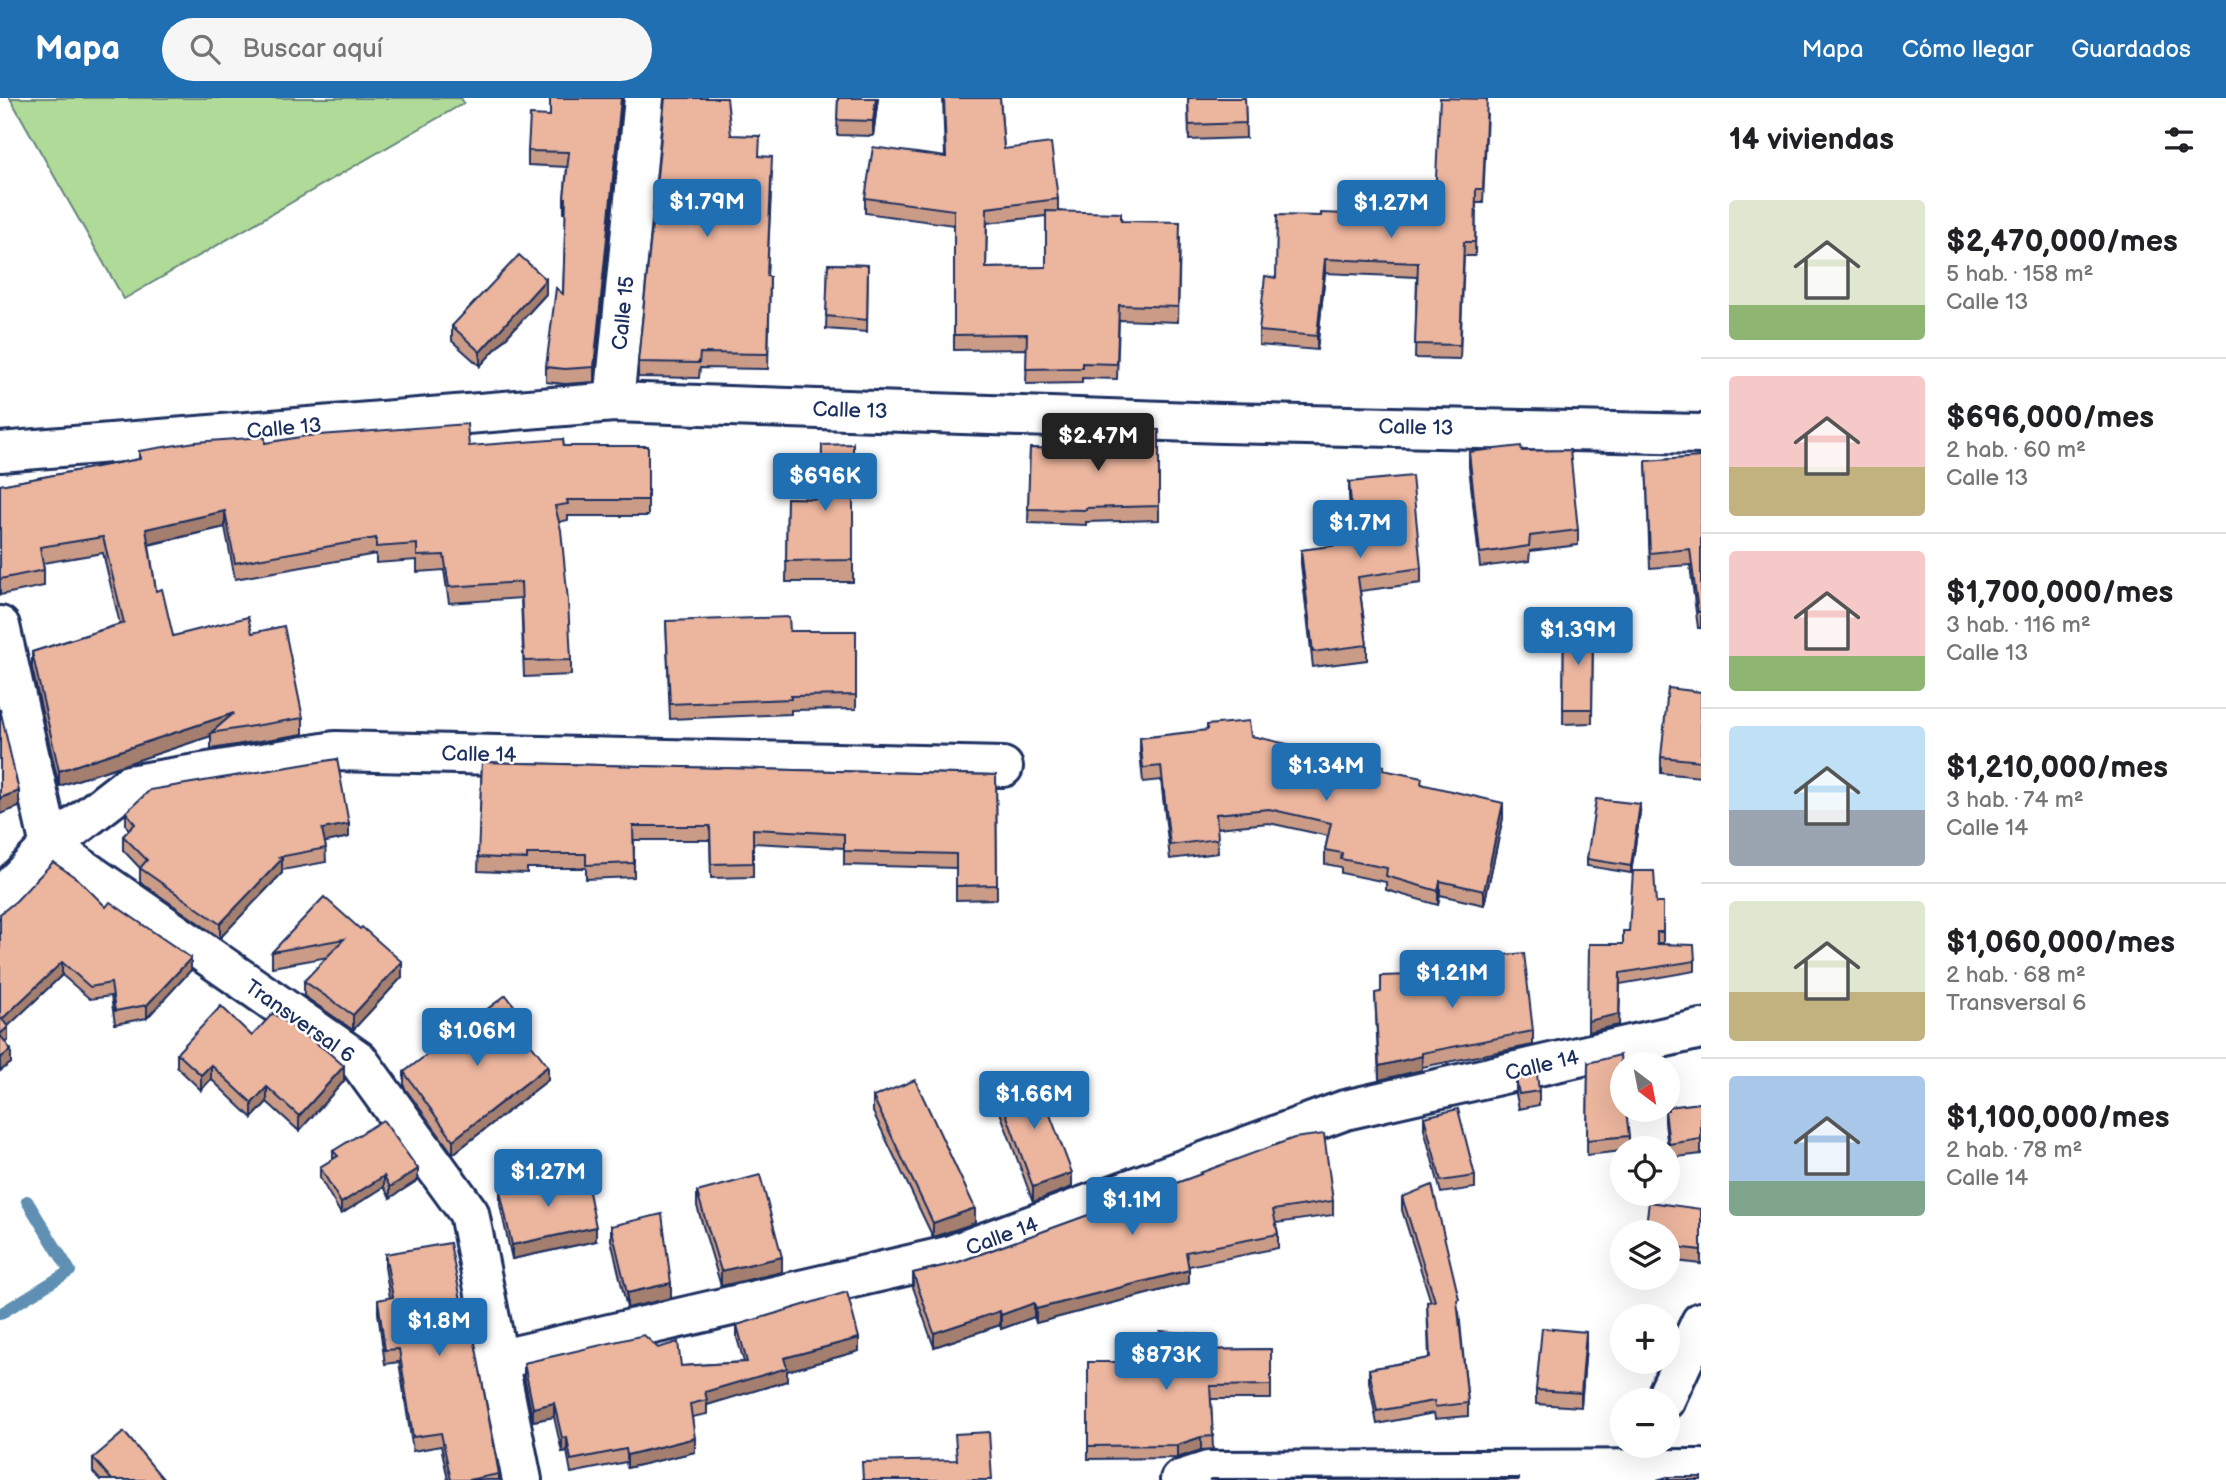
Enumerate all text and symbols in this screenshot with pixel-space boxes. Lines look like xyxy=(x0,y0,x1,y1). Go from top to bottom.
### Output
search box xyxy=(162,18,652,81)
text: Mapa xyxy=(35,29,120,69)
icon: search xyxy=(186,30,224,68)
text: Buscar aquí xyxy=(242,34,383,65)
text: Mapa xyxy=(1802,35,1864,64)
text: Cómo llegar xyxy=(1902,35,2033,64)
text: Guardados xyxy=(2071,35,2191,64)
icon: filters xyxy=(2160,121,2198,159)
text: 14 viviendas xyxy=(1729,122,1894,158)
pin: $1.79M xyxy=(650,180,764,239)
pin: $1.27M xyxy=(1334,180,1448,240)
text: $1.79M xyxy=(669,188,745,216)
text: $1.27M xyxy=(1353,189,1429,217)
text: $2,470,000/mes xyxy=(1946,224,2178,260)
icon: home xyxy=(1785,228,1869,312)
text: 5 hab. · 158 m² xyxy=(1946,260,2093,288)
street label: Calle 15 xyxy=(607,275,640,351)
text: Calle 13 xyxy=(1946,288,2028,316)
street label: Calle 13 xyxy=(812,397,888,424)
text: $696,000/mes xyxy=(1946,400,2154,436)
icon: home xyxy=(1785,404,1869,488)
street label: Calle 13 xyxy=(245,413,323,444)
pin: $2.47M xyxy=(1041,414,1155,473)
street label: Calle 13 xyxy=(1378,414,1454,441)
text: $2.47M xyxy=(1058,422,1138,450)
text: 2 hab. · 60 m² xyxy=(1946,436,2086,464)
pin: $696K xyxy=(776,454,874,513)
text: $696K xyxy=(789,462,861,490)
text: Calle 13 xyxy=(1946,464,2028,492)
pin: $1.7M xyxy=(1311,500,1409,560)
text: $1.7M xyxy=(1329,509,1391,537)
text: $1,700,000/mes xyxy=(1946,575,2173,611)
icon: home xyxy=(1785,579,1869,663)
pin: $1.39M xyxy=(1521,608,1635,667)
text: 3 hab. · 116 m² xyxy=(1946,611,2091,639)
text: $1.39M xyxy=(1540,616,1616,644)
text: Calle 13 xyxy=(1946,639,2028,667)
street label: Calle 14 xyxy=(441,741,517,768)
pin: $1.34M xyxy=(1269,744,1383,803)
text: $1,210,000/mes xyxy=(1946,750,2168,786)
text: $1.34M xyxy=(1288,752,1364,780)
icon: home xyxy=(1785,754,1869,838)
text: 3 hab. · 74 m² xyxy=(1946,786,2084,814)
text: Calle 14 xyxy=(1946,814,2028,842)
text: $1,060,000/mes xyxy=(1946,925,2175,961)
icon: home xyxy=(1785,929,1869,1013)
pin: $1.21M xyxy=(1395,950,1509,1010)
text: $1.21M xyxy=(1416,959,1488,987)
text: 2 hab. · 68 m² xyxy=(1946,961,2086,989)
street label: Transversal 6 xyxy=(240,974,360,1069)
text: Transversal 6 xyxy=(1946,989,2086,1017)
pin: $1.06M xyxy=(420,1009,534,1068)
text: $1.06M xyxy=(438,1017,516,1045)
street label: Calle 14 xyxy=(1503,1045,1582,1086)
north arrow xyxy=(1610,1052,1680,1122)
map controls xyxy=(1610,1052,1680,1458)
pin: $1.66M xyxy=(977,1072,1091,1131)
text: $1.66M xyxy=(995,1080,1073,1108)
text: $1,100,000/mes xyxy=(1946,1100,2169,1136)
icon: home xyxy=(1785,1104,1869,1188)
button: locate xyxy=(1610,1136,1680,1206)
text: 2 hab. · 78 m² xyxy=(1946,1136,2082,1164)
pin: $1.27M xyxy=(491,1150,605,1209)
text: $1.27M xyxy=(510,1158,586,1186)
text: Calle 14 xyxy=(1946,1164,2028,1192)
pin: $1.1M xyxy=(1083,1178,1181,1237)
text: $1.1M xyxy=(1102,1186,1162,1214)
street label: Calle 14 xyxy=(963,1212,1042,1261)
button: layers xyxy=(1610,1220,1680,1290)
pin: $1.8M xyxy=(390,1298,488,1358)
button: + xyxy=(1610,1304,1680,1374)
text: $1.8M xyxy=(407,1307,471,1335)
pin: $873K xyxy=(1117,1332,1215,1392)
text: $873K xyxy=(1131,1341,1201,1369)
button: − xyxy=(1610,1388,1680,1458)

